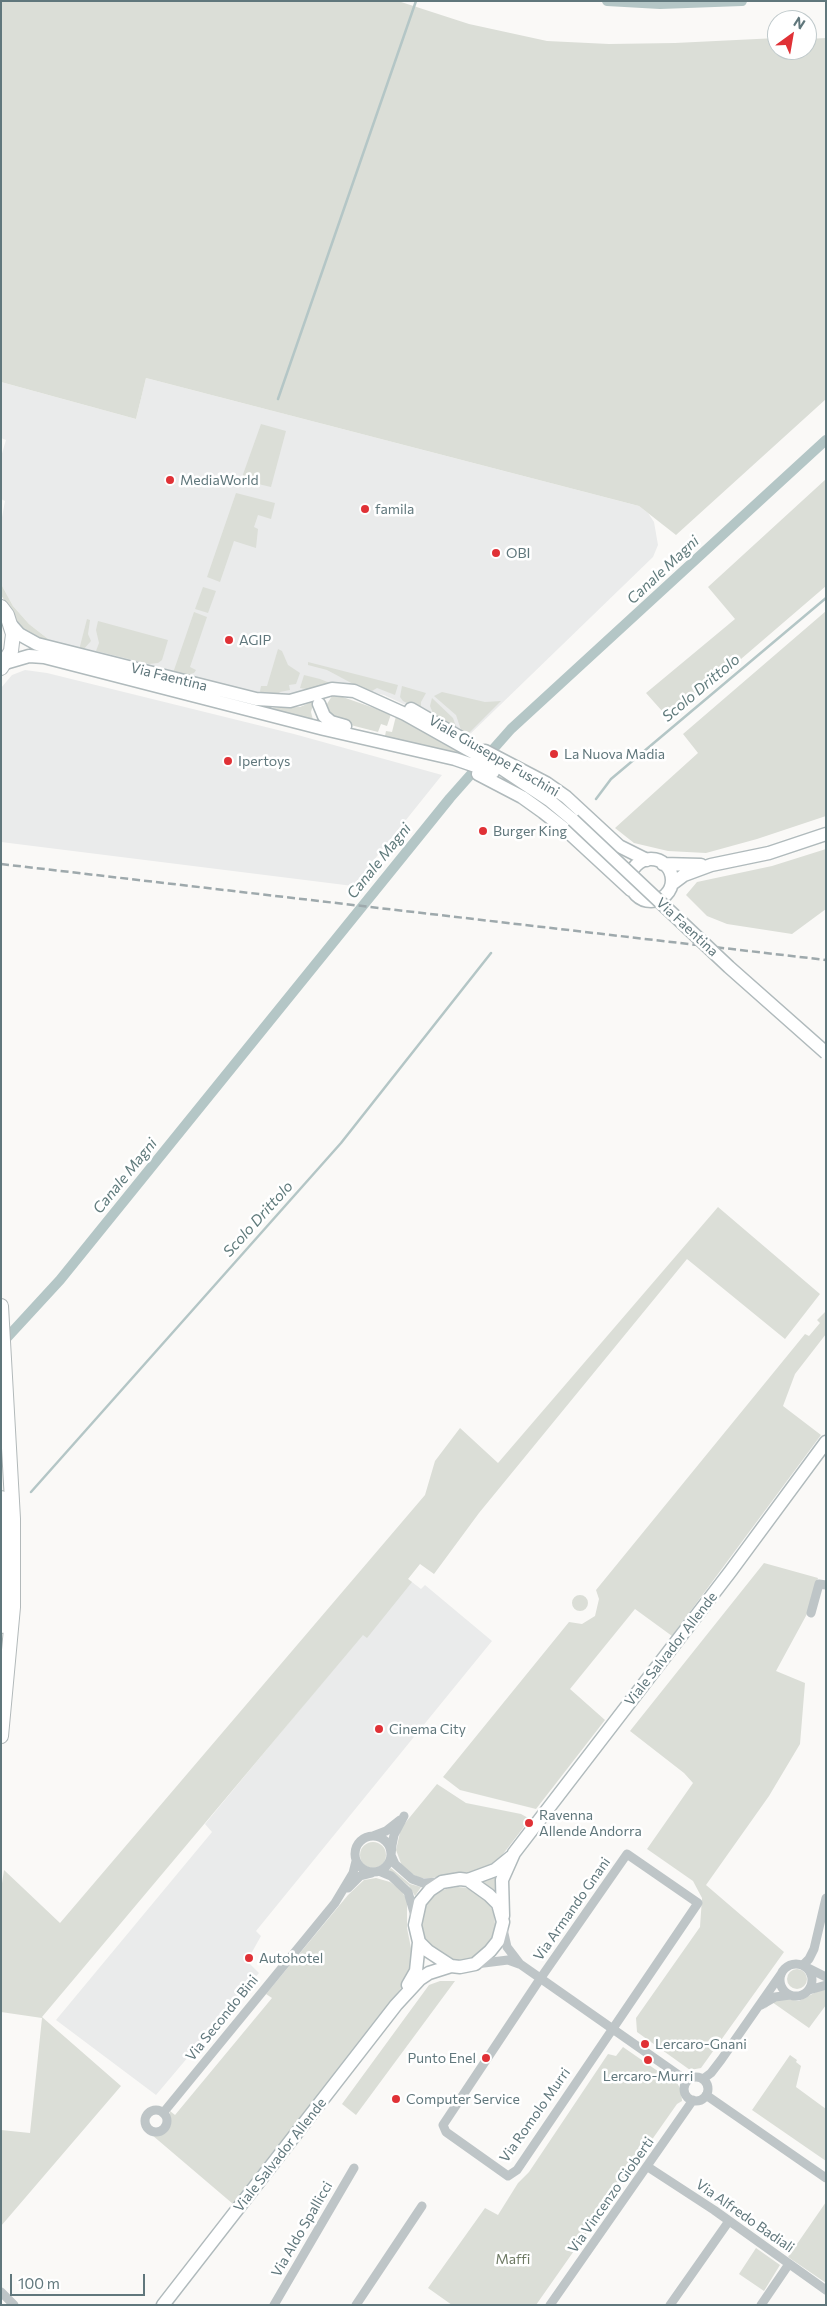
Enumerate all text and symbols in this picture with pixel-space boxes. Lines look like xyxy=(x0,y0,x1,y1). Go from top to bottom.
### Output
north arrow xyxy=(767,10,817,60)
text: N xyxy=(791,13,809,33)
place label: MediaWorld xyxy=(180,472,259,488)
marker: MediaWorld xyxy=(164,474,176,486)
place label: famila xyxy=(375,501,414,517)
marker: famila xyxy=(359,503,371,515)
water label: Canale Magni xyxy=(623,532,703,608)
place label: OBI xyxy=(506,545,530,561)
marker: OBI xyxy=(490,547,502,559)
place label: AGIP xyxy=(239,632,271,648)
marker: AGIP xyxy=(223,634,235,646)
water label: Scolo Drittolo xyxy=(659,650,743,726)
street label: Via Faentina xyxy=(129,659,209,695)
street label: Viale Giuseppe Fuschini xyxy=(426,712,562,800)
place label: La Nuova Madia xyxy=(564,746,665,762)
marker: La Nuova Madia xyxy=(548,748,560,760)
place label: Ipertoys xyxy=(238,753,290,769)
marker: Ipertoys xyxy=(222,755,234,767)
water label: Canale Magni xyxy=(343,820,415,902)
place label: Burger King xyxy=(493,823,567,839)
marker: Burger King xyxy=(477,825,489,837)
street label: Via Faentina xyxy=(653,894,721,960)
water label: Canale Magni xyxy=(89,1135,161,1217)
water label: Scolo Drittolo xyxy=(219,1177,297,1261)
street label: Viale Salvador Allende xyxy=(621,1589,721,1709)
place label: Cinema City xyxy=(389,1721,466,1737)
marker: Cinema City xyxy=(373,1723,385,1735)
place label: Ravenna Allende Andorra xyxy=(539,1807,642,1840)
marker: Ravenna Allende Andorra xyxy=(523,1817,535,1829)
street label: Via Armando Gnani xyxy=(530,1854,614,1964)
place label: Autohotel xyxy=(259,1950,323,1966)
marker: Autohotel xyxy=(243,1952,255,1964)
street label: Via Secondo Bini xyxy=(182,1972,262,2064)
place label: Lercaro-Gnani xyxy=(655,2036,747,2052)
marker: Lercaro-Gnani xyxy=(639,2038,651,2050)
place label: Punto Enel xyxy=(407,2050,476,2066)
marker: Punto Enel xyxy=(480,2052,492,2064)
marker: Lercaro-Murri xyxy=(642,2054,654,2066)
street label: Via Romolo Murri xyxy=(496,2064,574,2166)
place label: Lercaro-Murri xyxy=(603,2068,693,2084)
place label: Computer Service xyxy=(406,2091,520,2107)
marker: Computer Service xyxy=(390,2093,402,2105)
street label: Viale Salvador Allende xyxy=(230,2095,330,2215)
street label: Via Vincenzo Gioberti xyxy=(565,2134,657,2256)
street label: Via Alfredo Badiali xyxy=(693,2176,797,2256)
street label: Via Aldo Spallicci xyxy=(268,2178,336,2280)
park label: Maffi xyxy=(496,2251,530,2267)
scale bar xyxy=(12,2264,148,2296)
text: 100 m xyxy=(18,2274,60,2292)

